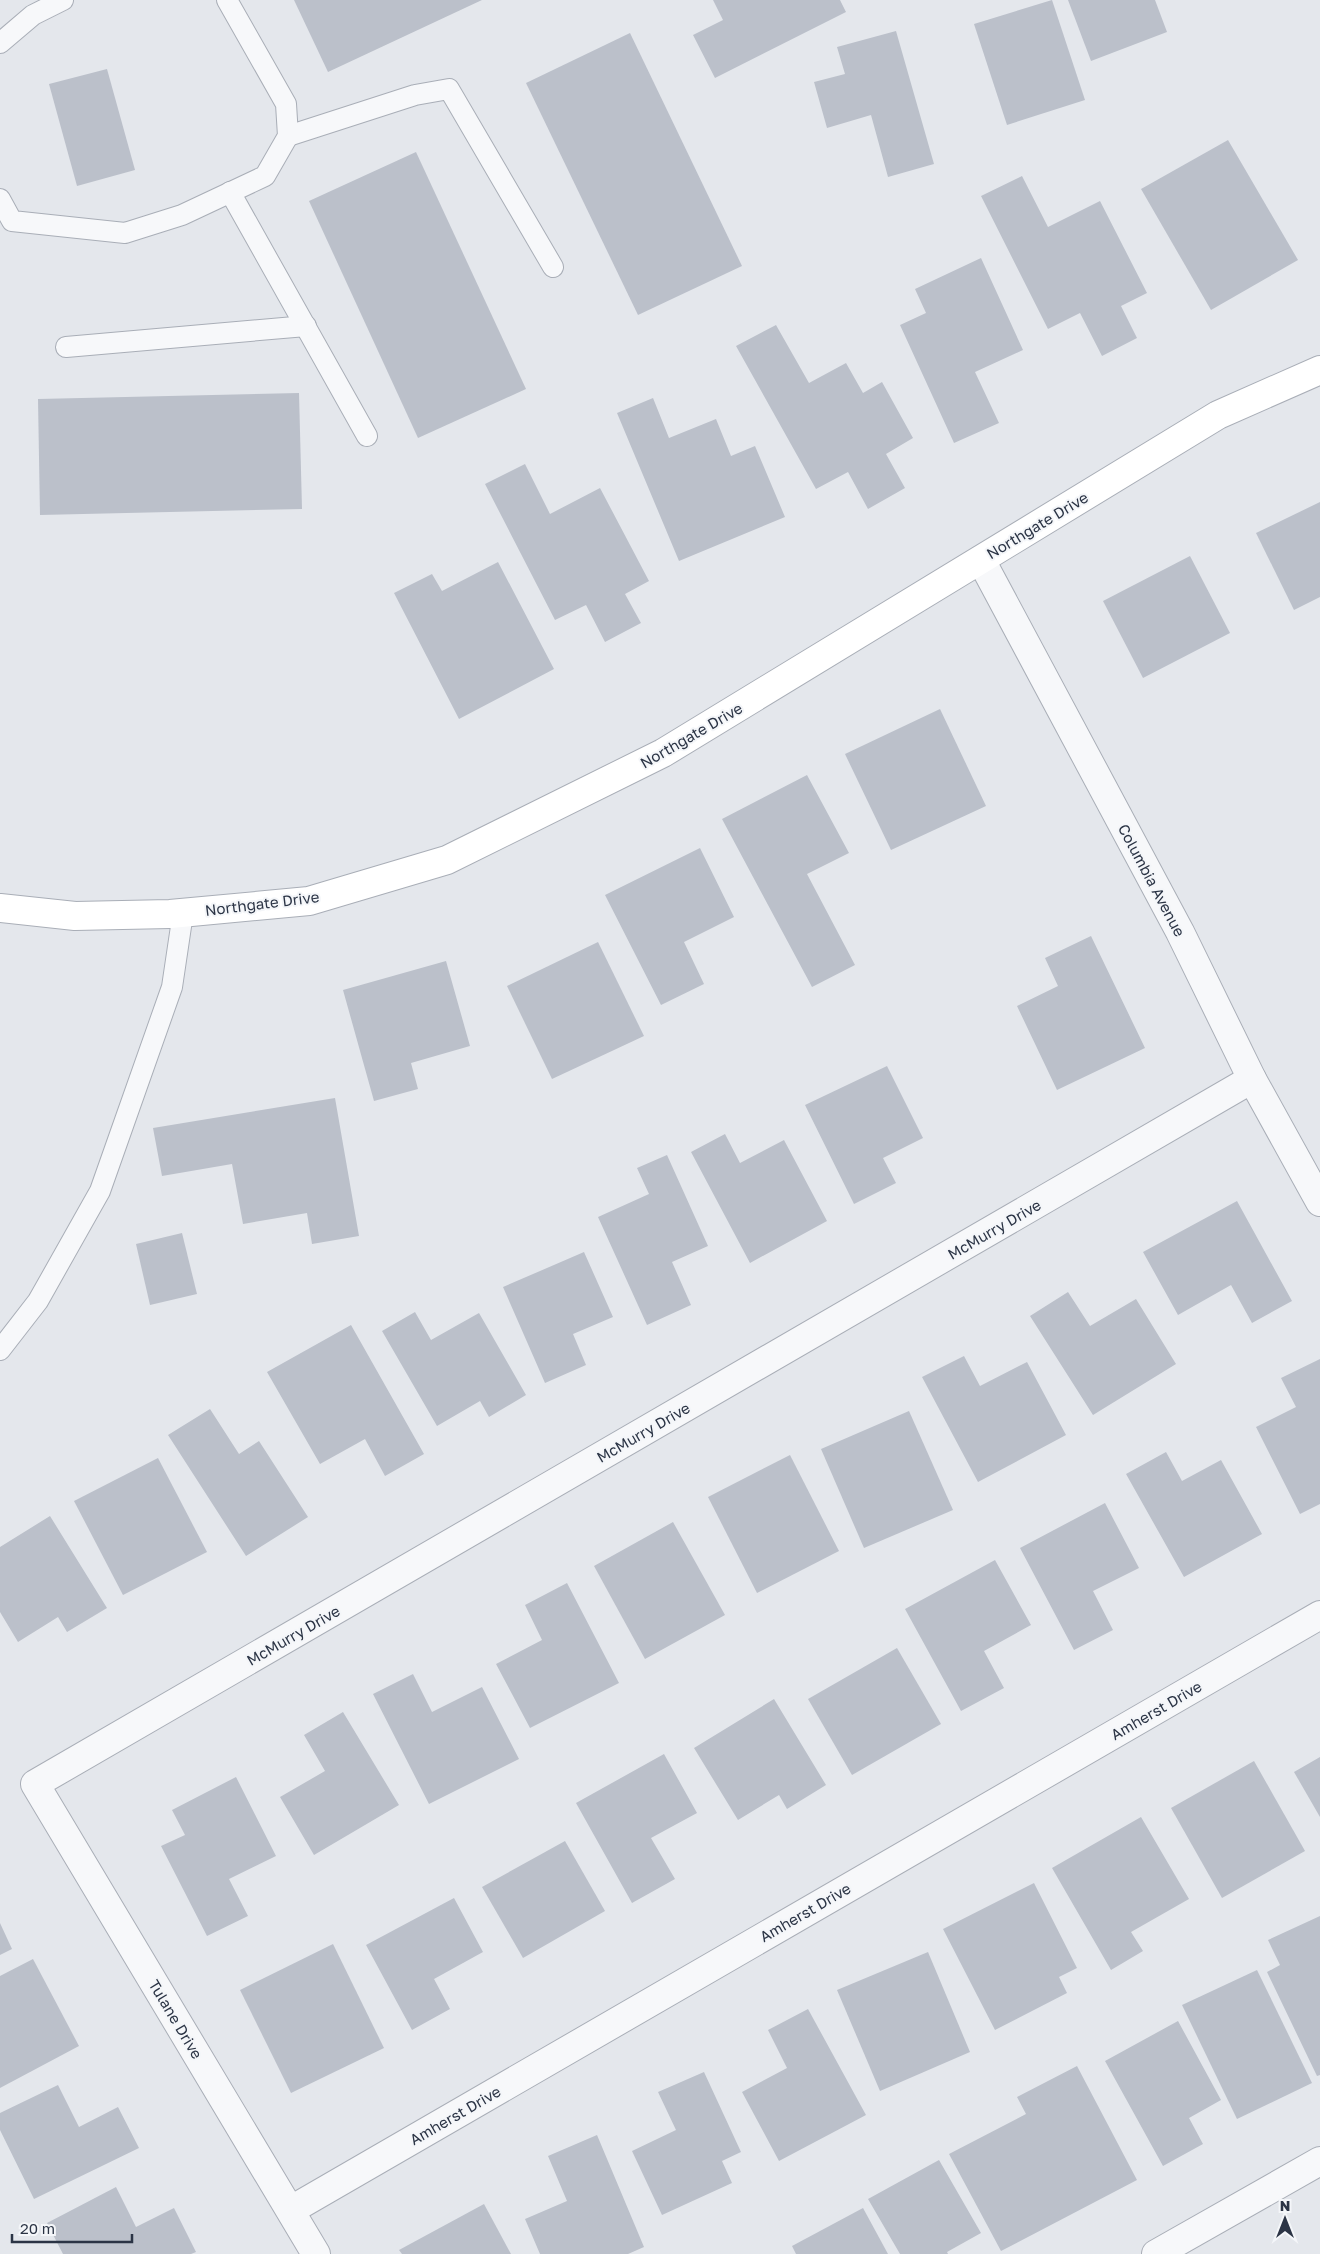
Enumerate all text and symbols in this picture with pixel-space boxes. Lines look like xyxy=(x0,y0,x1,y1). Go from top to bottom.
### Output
street label: Northgate Drive xyxy=(983,488,1091,562)
street label: Northgate Drive xyxy=(637,698,746,772)
street label: Columbia Avenue xyxy=(1115,821,1189,940)
street label: Northgate Drive xyxy=(204,887,320,919)
street label: McMurry Drive xyxy=(944,1195,1044,1263)
street label: McMurry Drive xyxy=(593,1398,693,1466)
street label: McMurry Drive xyxy=(243,1601,343,1669)
street label: Amherst Drive xyxy=(1107,1677,1205,1743)
street label: Amherst Drive xyxy=(756,1879,854,1945)
street label: Tulane Drive xyxy=(145,1976,207,2062)
street label: Amherst Drive xyxy=(406,2082,504,2148)
north arrow xyxy=(1260,2194,1310,2244)
text: N xyxy=(1280,2197,1290,2214)
scale bar xyxy=(12,2212,132,2244)
text: 20 m xyxy=(20,2219,55,2237)

